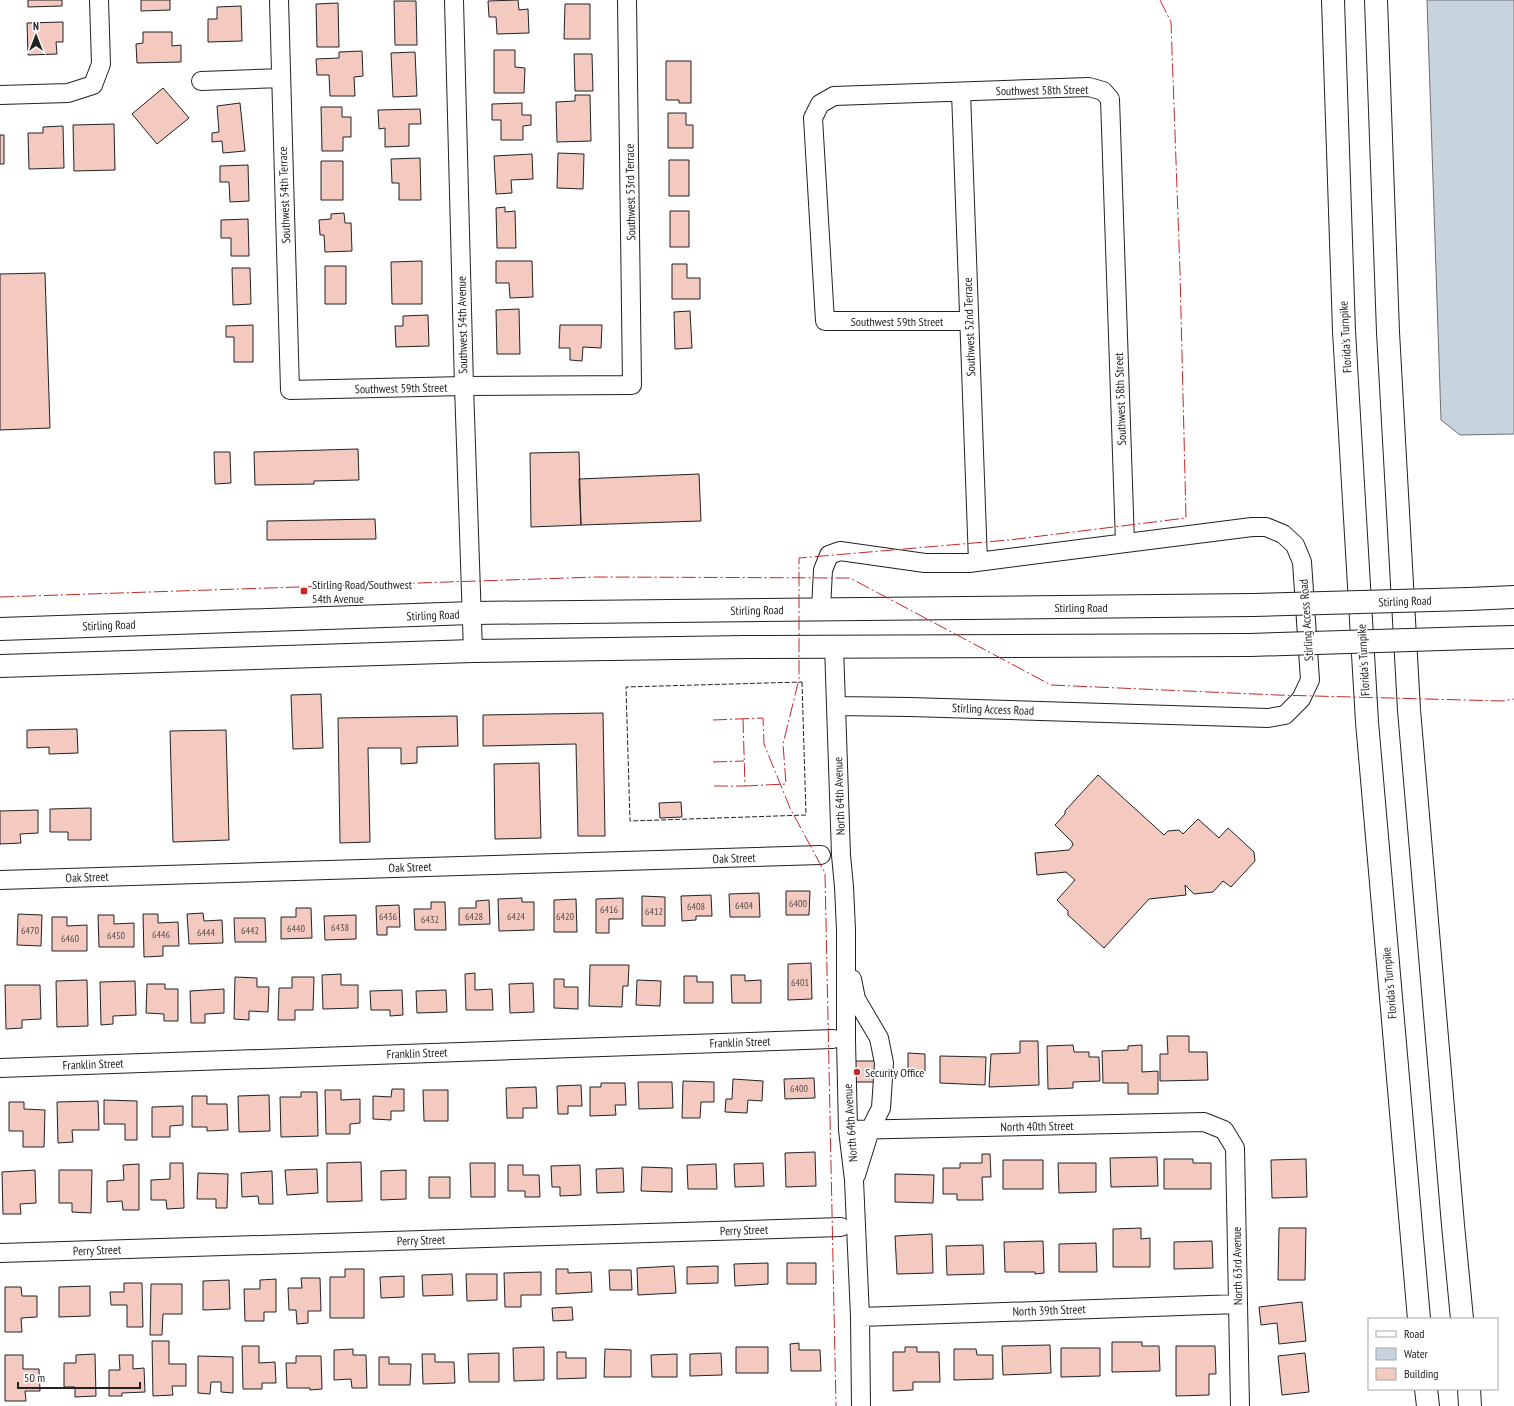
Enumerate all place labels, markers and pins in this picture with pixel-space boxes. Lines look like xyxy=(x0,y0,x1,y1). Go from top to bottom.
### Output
place label: Stirling Road/Southwest 54th Avenue xyxy=(312,577,413,606)
marker: Stirling Road/Southwest 54th Avenue xyxy=(299,586,309,596)
place label: Security Office xyxy=(865,1065,924,1080)
marker: Security Office xyxy=(852,1067,862,1077)

